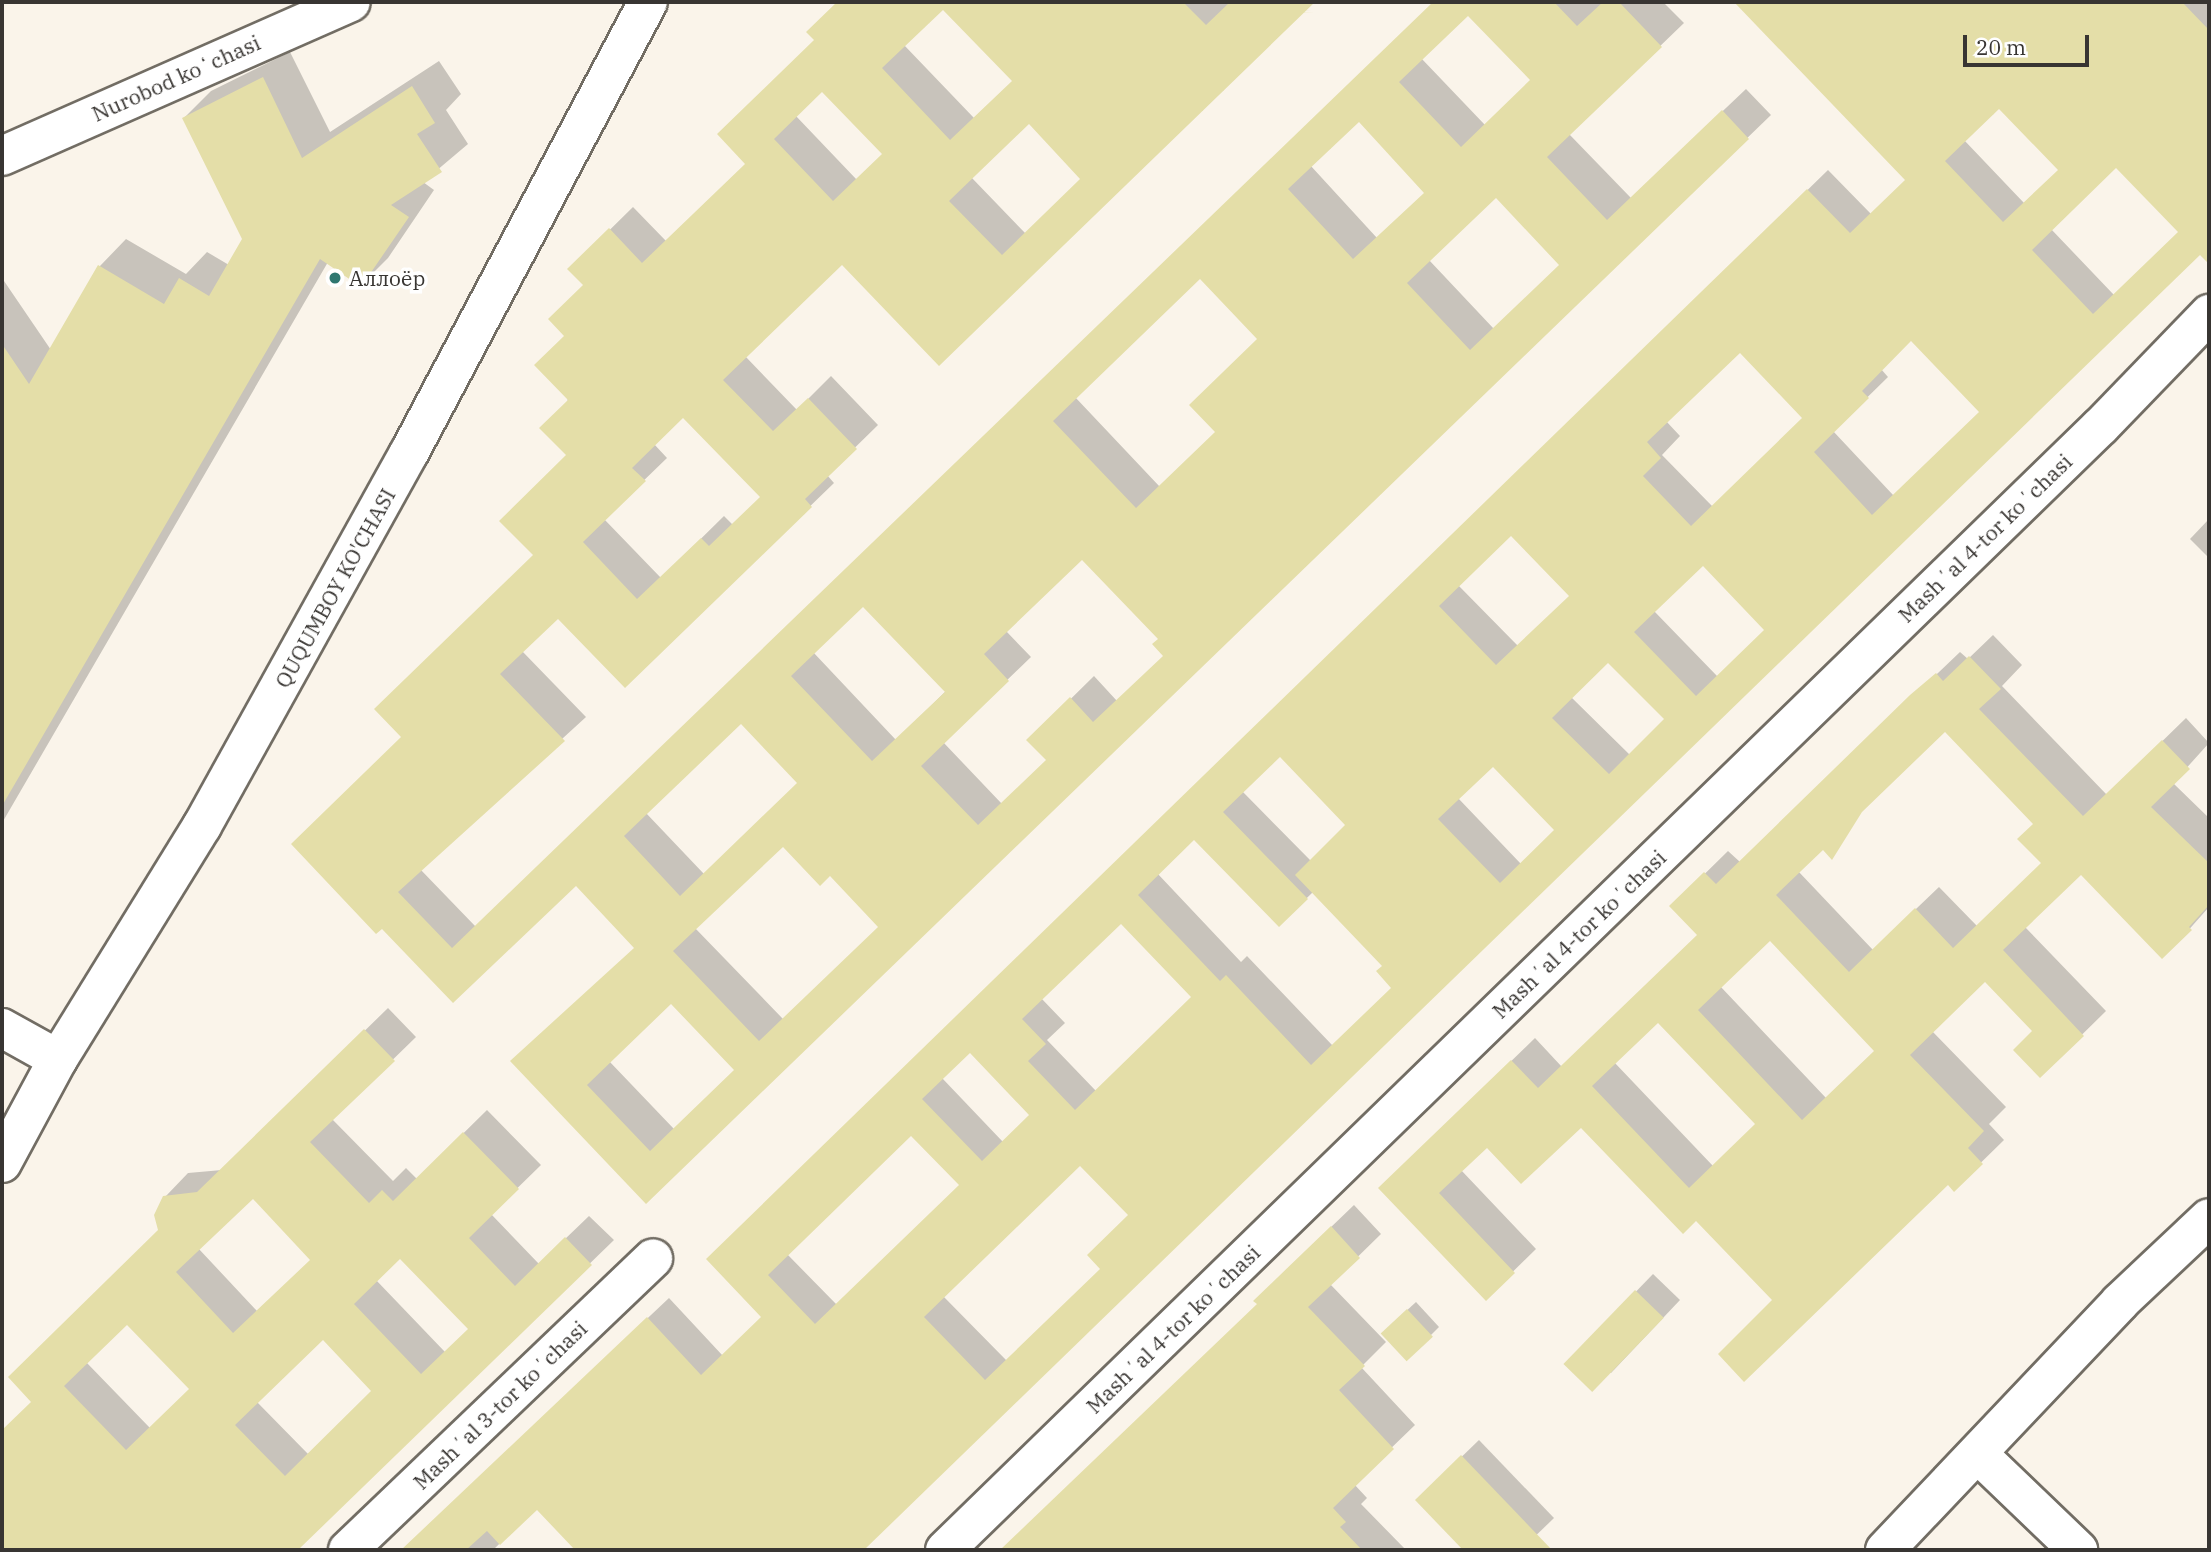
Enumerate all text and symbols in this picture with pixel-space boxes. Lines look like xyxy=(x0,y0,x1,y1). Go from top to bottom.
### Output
scale bar xyxy=(1966,21,2092,65)
street label: Nurobod koʻchasi xyxy=(88,30,264,126)
text: 20 m xyxy=(1976,33,2026,61)
place label: Аллоёр xyxy=(349,265,425,291)
marker: Аллоёр xyxy=(327,270,343,286)
street label: Mashʼal 4-tor koʼchasi xyxy=(1893,449,2077,627)
street label: QUQUMBOY KO'CHASI xyxy=(270,484,400,692)
street label: Mashʼal 4-tor koʼchasi xyxy=(1487,845,1671,1023)
street label: Mashʼal 4-tor koʼchasi xyxy=(1081,1240,1265,1418)
street label: Mashʼal 3-tor koʼchasi xyxy=(408,1316,592,1494)

